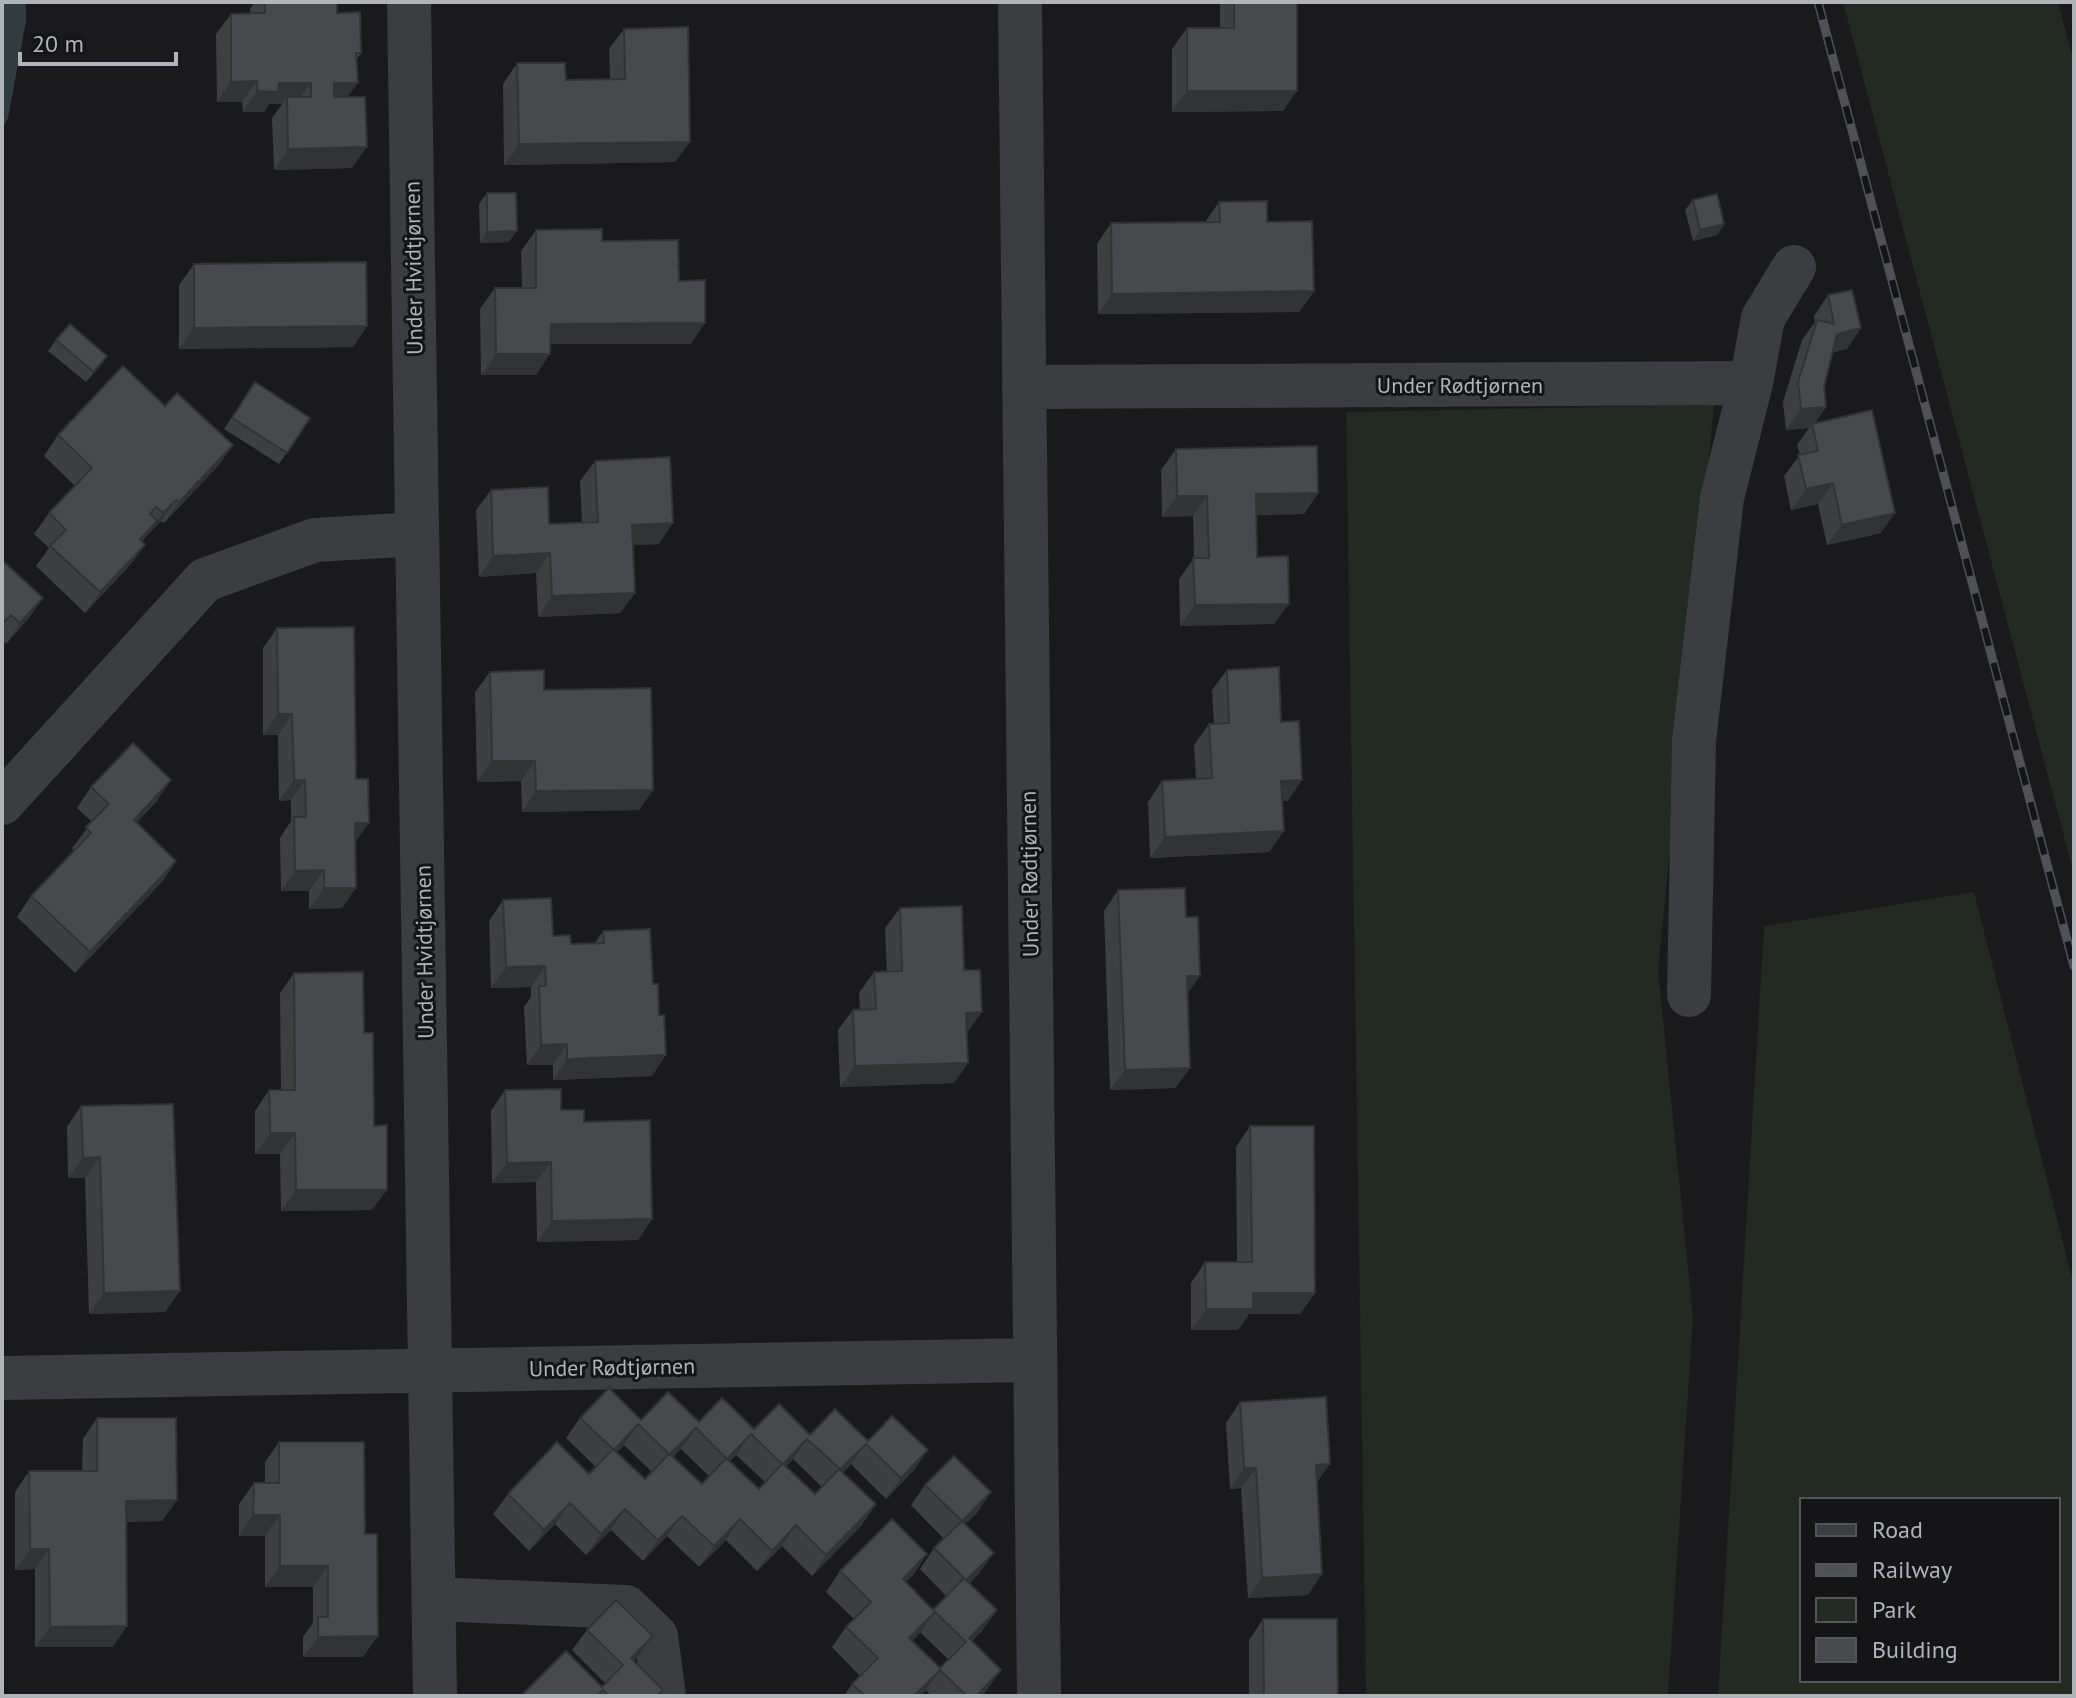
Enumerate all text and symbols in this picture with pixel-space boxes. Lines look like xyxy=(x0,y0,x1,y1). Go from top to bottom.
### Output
scale bar xyxy=(20,16,176,66)
text: 20 m xyxy=(32,28,84,59)
street label: Under Hvidtjørnen xyxy=(397,181,429,355)
street label: Under Rødtjørnen xyxy=(1377,371,1543,399)
street label: Under Rødtjørnen xyxy=(1014,791,1044,957)
street label: Under Hvidtjørnen xyxy=(408,865,440,1039)
street label: Under Rødtjørnen xyxy=(529,1352,695,1382)
legend xyxy=(1800,1498,2060,1682)
text: Road xyxy=(1872,1514,1923,1545)
text: Railway xyxy=(1872,1554,1952,1585)
text: Park xyxy=(1872,1594,1917,1625)
text: Building xyxy=(1872,1634,1958,1665)

